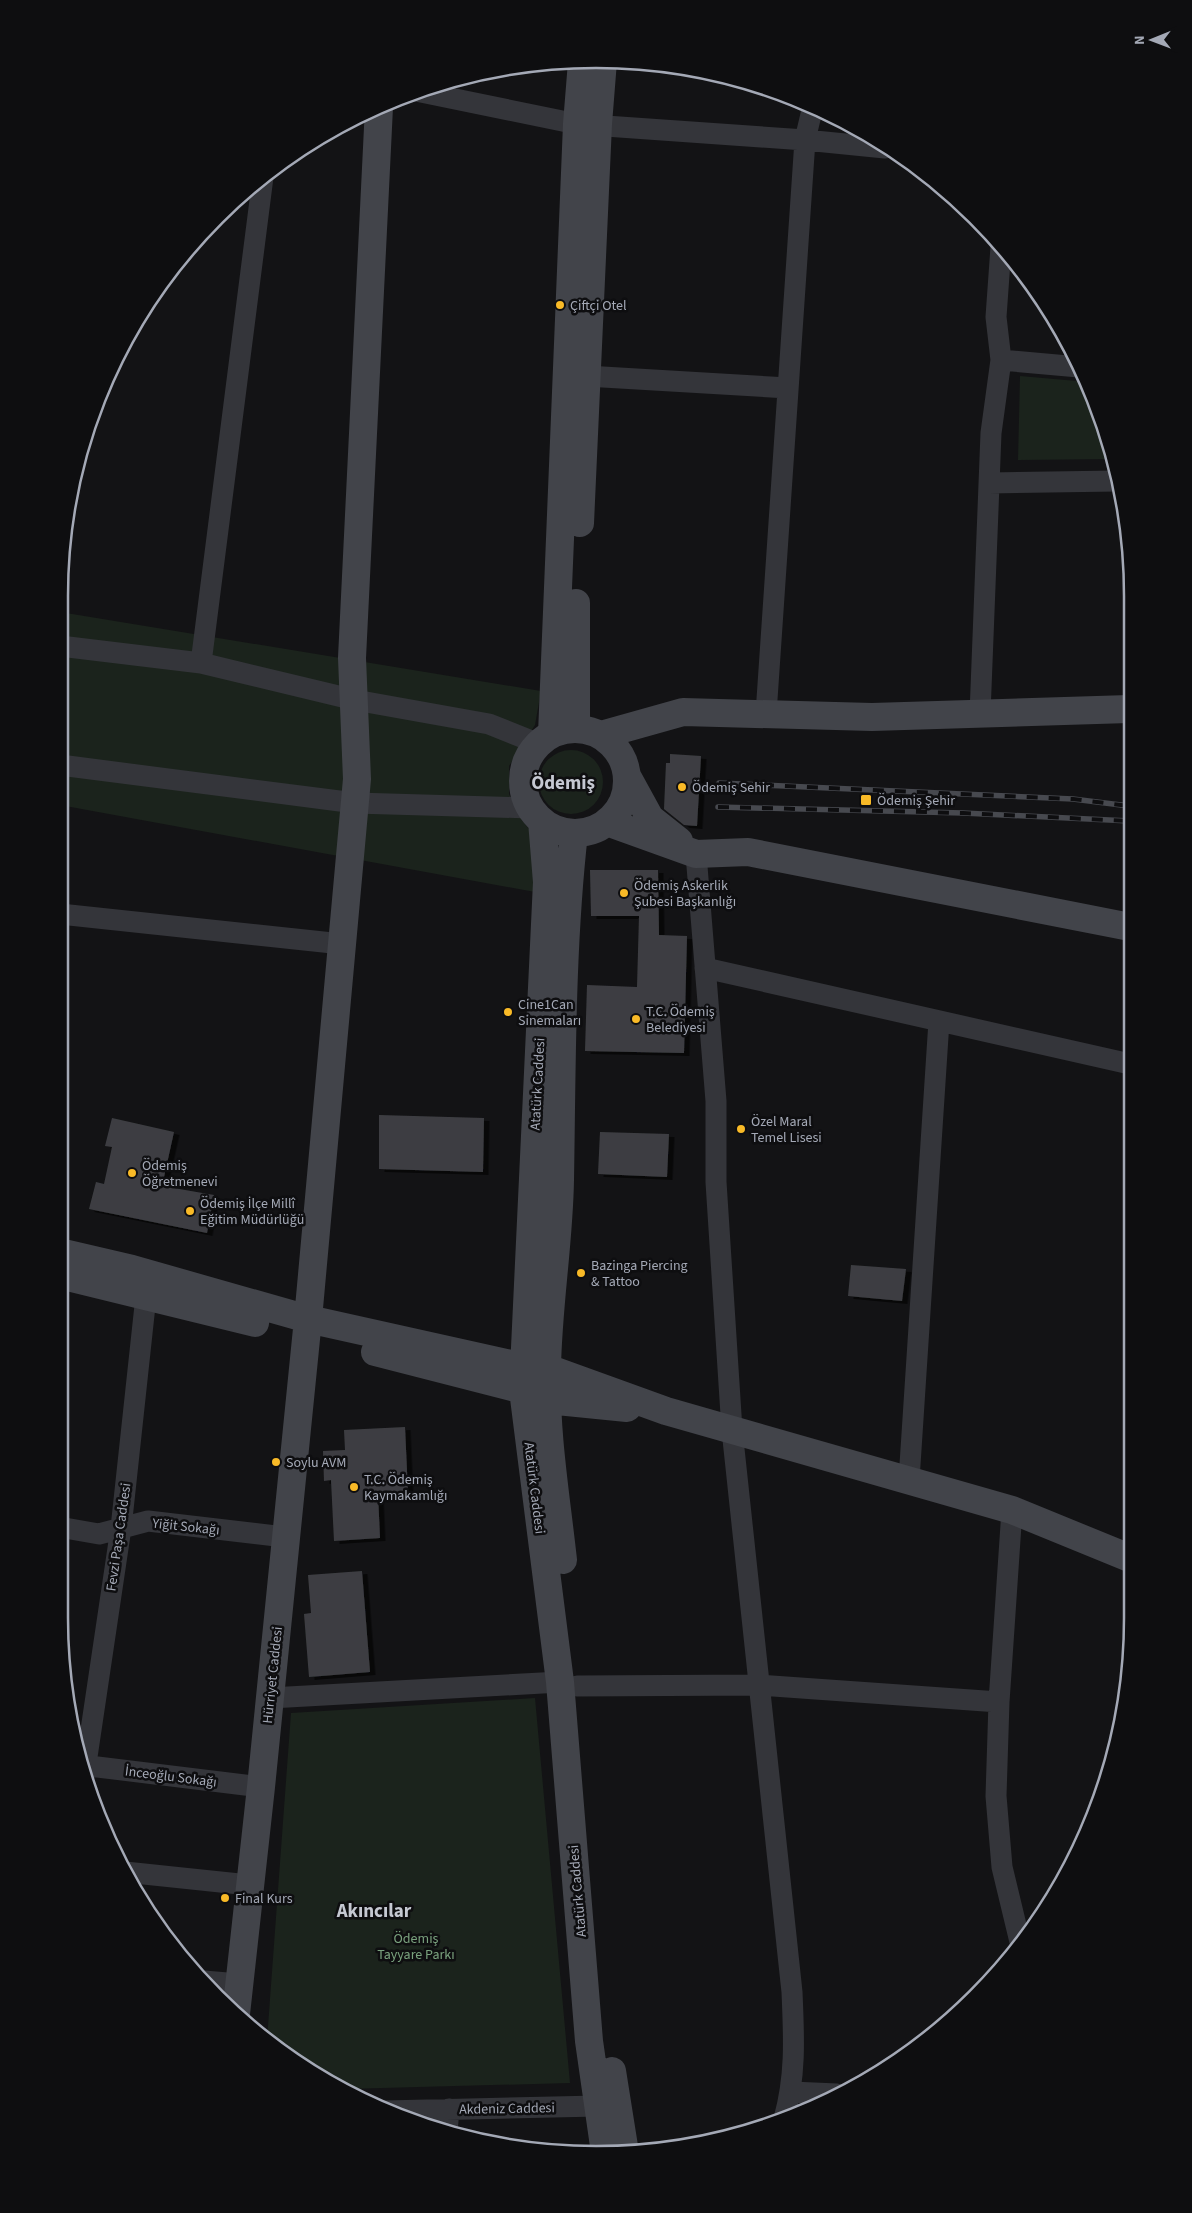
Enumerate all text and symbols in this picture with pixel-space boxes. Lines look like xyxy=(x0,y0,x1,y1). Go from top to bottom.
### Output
north arrow xyxy=(1127,15,1177,65)
text: N xyxy=(1130,35,1150,45)
place label: Çiftçi Otel xyxy=(570,296,627,316)
marker: Çiftçi Otel xyxy=(554,299,566,311)
district label: Ödemiş xyxy=(531,770,595,797)
place label: Ödemiş Sehir xyxy=(692,778,770,798)
marker: Ödemiş Sehir xyxy=(676,781,688,793)
place label: Ödemiş Şehir xyxy=(877,791,955,811)
marker: Ödemiş Şehir xyxy=(859,793,873,807)
place label: Ödemiş Askerlik Şubesi Başkanlığı xyxy=(634,876,736,912)
marker: Ödemiş Askerlik Şubesi Başkanlığı xyxy=(618,887,630,899)
place label: Cine1Can Sinemaları xyxy=(518,995,581,1031)
place label: T.C. Ödemiş Belediyesi xyxy=(646,1002,715,1038)
marker: Cine1Can Sinemaları xyxy=(502,1006,514,1018)
marker: T.C. Ödemiş Belediyesi xyxy=(630,1013,642,1025)
street label: Atatürk Caddesi xyxy=(526,1037,550,1131)
place label: Özel Maral Temel Lisesi xyxy=(751,1112,822,1148)
marker: Özel Maral Temel Lisesi xyxy=(735,1123,747,1135)
place label: Ödemiş Öğretmenevi xyxy=(142,1156,218,1192)
marker: Ödemiş Öğretmenevi xyxy=(126,1167,138,1179)
place label: Ödemiş İlçe Millî Eğitim Müdürlüğü xyxy=(200,1194,304,1230)
marker: Ödemiş İlçe Millî Eğitim Müdürlüğü xyxy=(184,1205,196,1217)
place label: Bazinga Piercing & Tattoo xyxy=(591,1256,688,1292)
marker: Bazinga Piercing & Tattoo xyxy=(575,1267,587,1279)
street label: Atatürk Caddesi xyxy=(518,1441,550,1535)
place label: Soylu AVM xyxy=(286,1453,346,1473)
marker: Soylu AVM xyxy=(270,1456,282,1468)
place label: T.C. Ödemiş Kaymakamlığı xyxy=(364,1470,447,1506)
marker: T.C. Ödemiş Kaymakamlığı xyxy=(348,1481,360,1493)
street label: Fevzi Paşa Caddesi xyxy=(101,1482,136,1593)
street label: Yiğit Sokağı xyxy=(150,1513,221,1540)
street label: Hürriyet Caddesi xyxy=(258,1626,288,1725)
street label: İnceoğlu Sokağı xyxy=(124,1761,218,1793)
street label: Atatürk Caddesi xyxy=(564,1844,592,1938)
place label: Final Kurs xyxy=(235,1889,293,1909)
marker: Final Kurs xyxy=(219,1892,231,1904)
district label: Akıncılar xyxy=(336,1898,412,1925)
park label: Ödemiş Tayyare Parkı xyxy=(377,1929,455,1965)
street label: Akdeniz Caddesi xyxy=(459,2098,555,2120)

